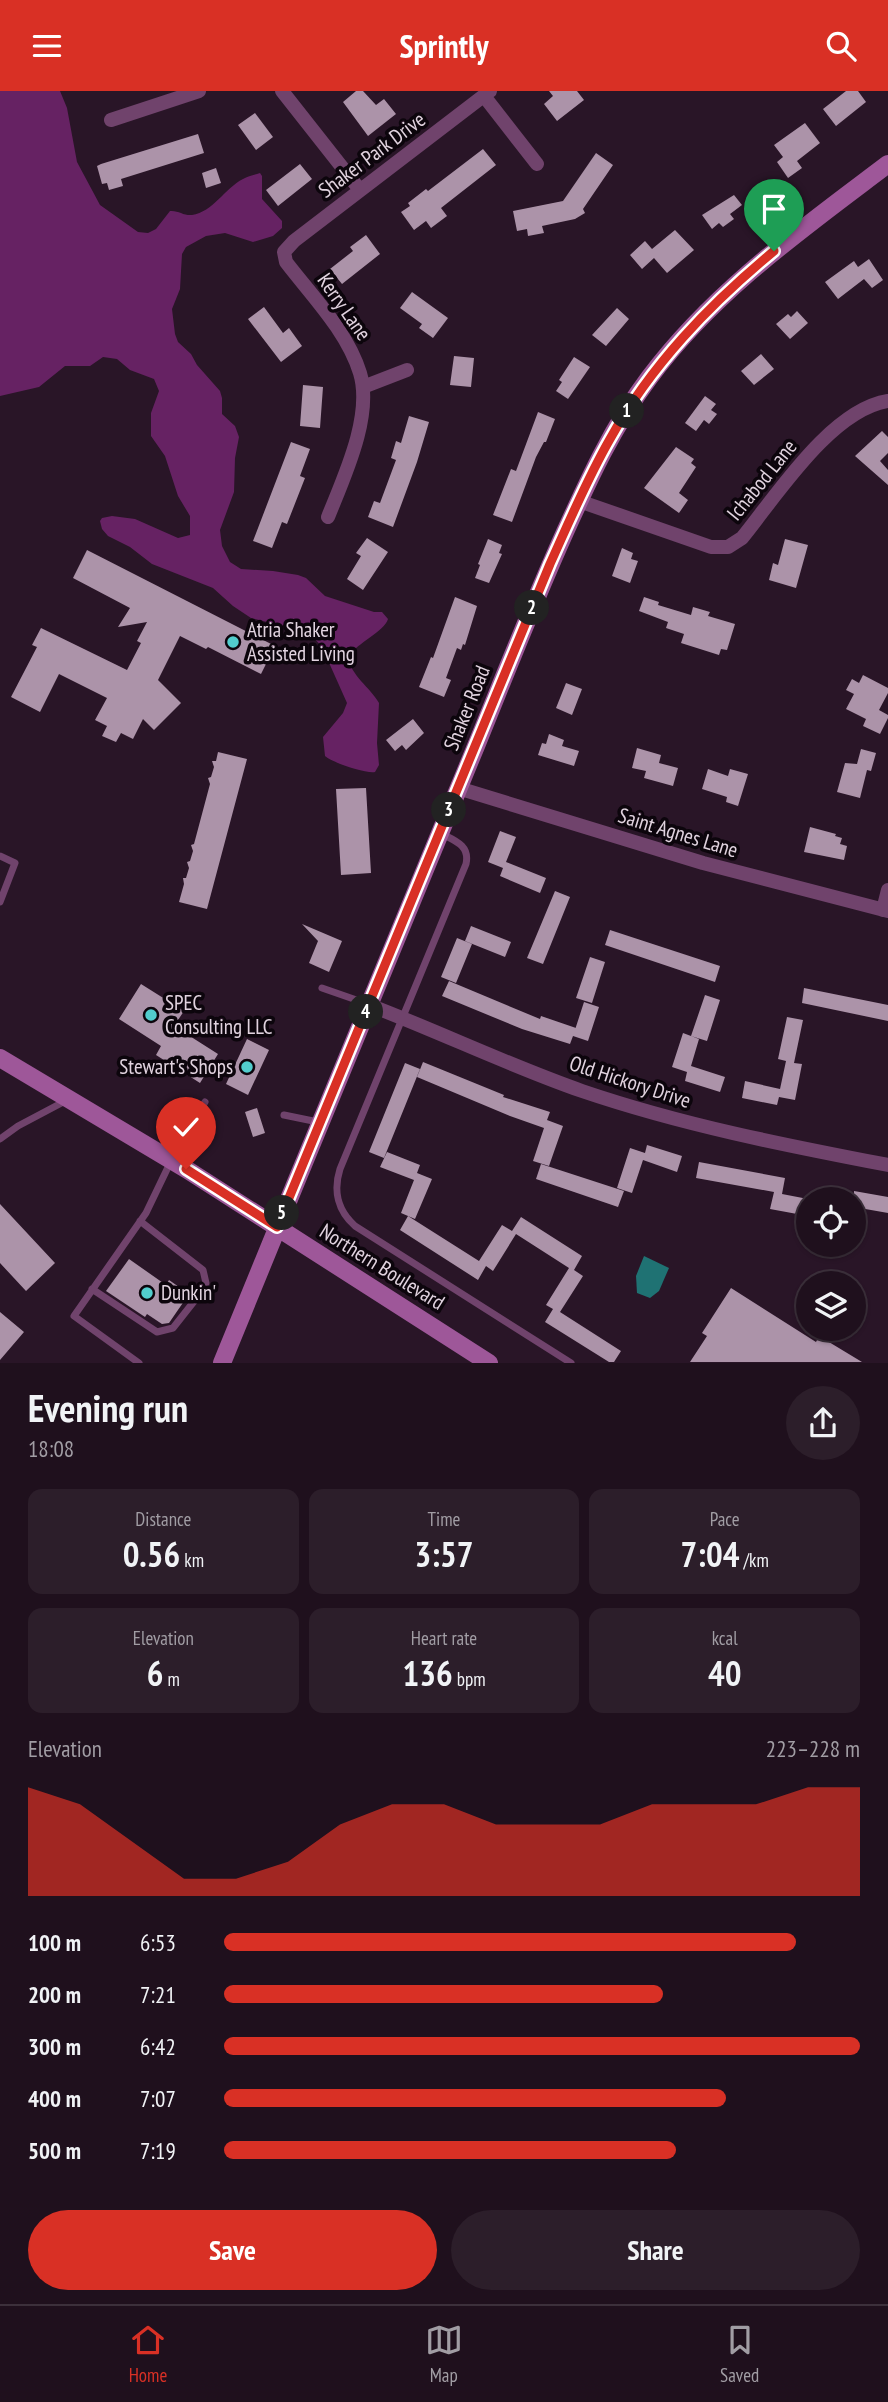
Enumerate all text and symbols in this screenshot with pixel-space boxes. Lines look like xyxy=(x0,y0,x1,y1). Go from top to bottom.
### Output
text: Sprintly xyxy=(399,25,489,67)
icon: menu xyxy=(28,27,66,65)
icon: search xyxy=(822,27,860,65)
street label: Shaker Park Drive xyxy=(313,106,430,204)
pin xyxy=(744,179,804,251)
icon: arrive xyxy=(755,190,793,228)
street label: Kerry Lane xyxy=(312,268,377,346)
pin: 1 xyxy=(610,393,644,429)
text: 1 xyxy=(622,398,631,422)
street label: Ichabod Lane xyxy=(721,434,802,526)
pin: 2 xyxy=(514,591,550,625)
text: 2 xyxy=(527,595,536,619)
place label: Atria Shaker Assisted Living xyxy=(247,616,355,667)
marker: Atria Shaker Assisted Living xyxy=(225,634,241,650)
street label: Shaker Road xyxy=(437,661,496,754)
pin: 3 xyxy=(432,793,466,827)
text: 3 xyxy=(444,797,453,821)
street label: Saint Agnes Lane xyxy=(615,802,741,864)
place label: SPEC Consulting LLC xyxy=(165,989,273,1040)
pin: 4 xyxy=(348,995,384,1030)
text: 4 xyxy=(361,999,370,1023)
marker: SPEC Consulting LLC xyxy=(143,1007,159,1023)
street label: Old Hickory Drive xyxy=(566,1049,694,1114)
place label: Stewart's Shops xyxy=(119,1053,233,1080)
marker: Stewart's Shops xyxy=(239,1059,255,1075)
pin xyxy=(156,1097,216,1169)
icon: check xyxy=(167,1108,205,1146)
map controls xyxy=(796,1187,866,1341)
button: locate xyxy=(796,1187,866,1257)
pin: 5 xyxy=(264,1195,300,1231)
text: 5 xyxy=(277,1200,286,1224)
street label: Northern Boulevard xyxy=(315,1217,450,1316)
button: layers xyxy=(796,1271,866,1341)
place label: Dunkin' xyxy=(161,1279,216,1306)
marker: Dunkin' xyxy=(139,1285,155,1301)
text: Evening run xyxy=(28,1383,188,1432)
button: share xyxy=(786,1386,860,1460)
text: 18:08 xyxy=(28,1434,74,1463)
text: Distance xyxy=(135,1507,191,1531)
text: Time xyxy=(428,1507,460,1531)
text: Pace xyxy=(710,1507,740,1531)
text: 0.56 xyxy=(123,1531,180,1577)
text: 3:57 xyxy=(415,1531,473,1577)
text: 7:04 xyxy=(680,1531,739,1577)
text: km xyxy=(180,1548,204,1572)
text: /km xyxy=(739,1548,769,1572)
text: Elevation xyxy=(133,1626,194,1650)
text: Heart rate xyxy=(411,1626,477,1650)
text: kcal xyxy=(712,1626,738,1650)
text: 6 xyxy=(147,1650,163,1696)
text: 136 xyxy=(402,1650,453,1696)
text: 40 xyxy=(708,1650,741,1696)
text: m xyxy=(163,1667,180,1691)
text: bpm xyxy=(453,1667,486,1691)
text: Elevation xyxy=(28,1734,102,1763)
text: 223–228 m xyxy=(766,1734,860,1763)
text: 100 m xyxy=(28,1928,81,1957)
text: 6:53 xyxy=(140,1928,176,1957)
text: 200 m xyxy=(28,1980,81,2009)
text: 7:21 xyxy=(140,1980,176,2009)
text: 300 m xyxy=(28,2032,81,2061)
text: 6:42 xyxy=(140,2032,176,2061)
text: 400 m xyxy=(28,2084,81,2113)
text: 7:07 xyxy=(140,2084,176,2113)
text: 500 m xyxy=(28,2136,81,2165)
text: 7:19 xyxy=(140,2136,176,2165)
button: Save xyxy=(28,2210,437,2290)
button: Share xyxy=(451,2210,860,2290)
tab: Home xyxy=(129,2321,167,2387)
tab: Map xyxy=(425,2321,463,2387)
tab: Saved xyxy=(720,2321,759,2387)

